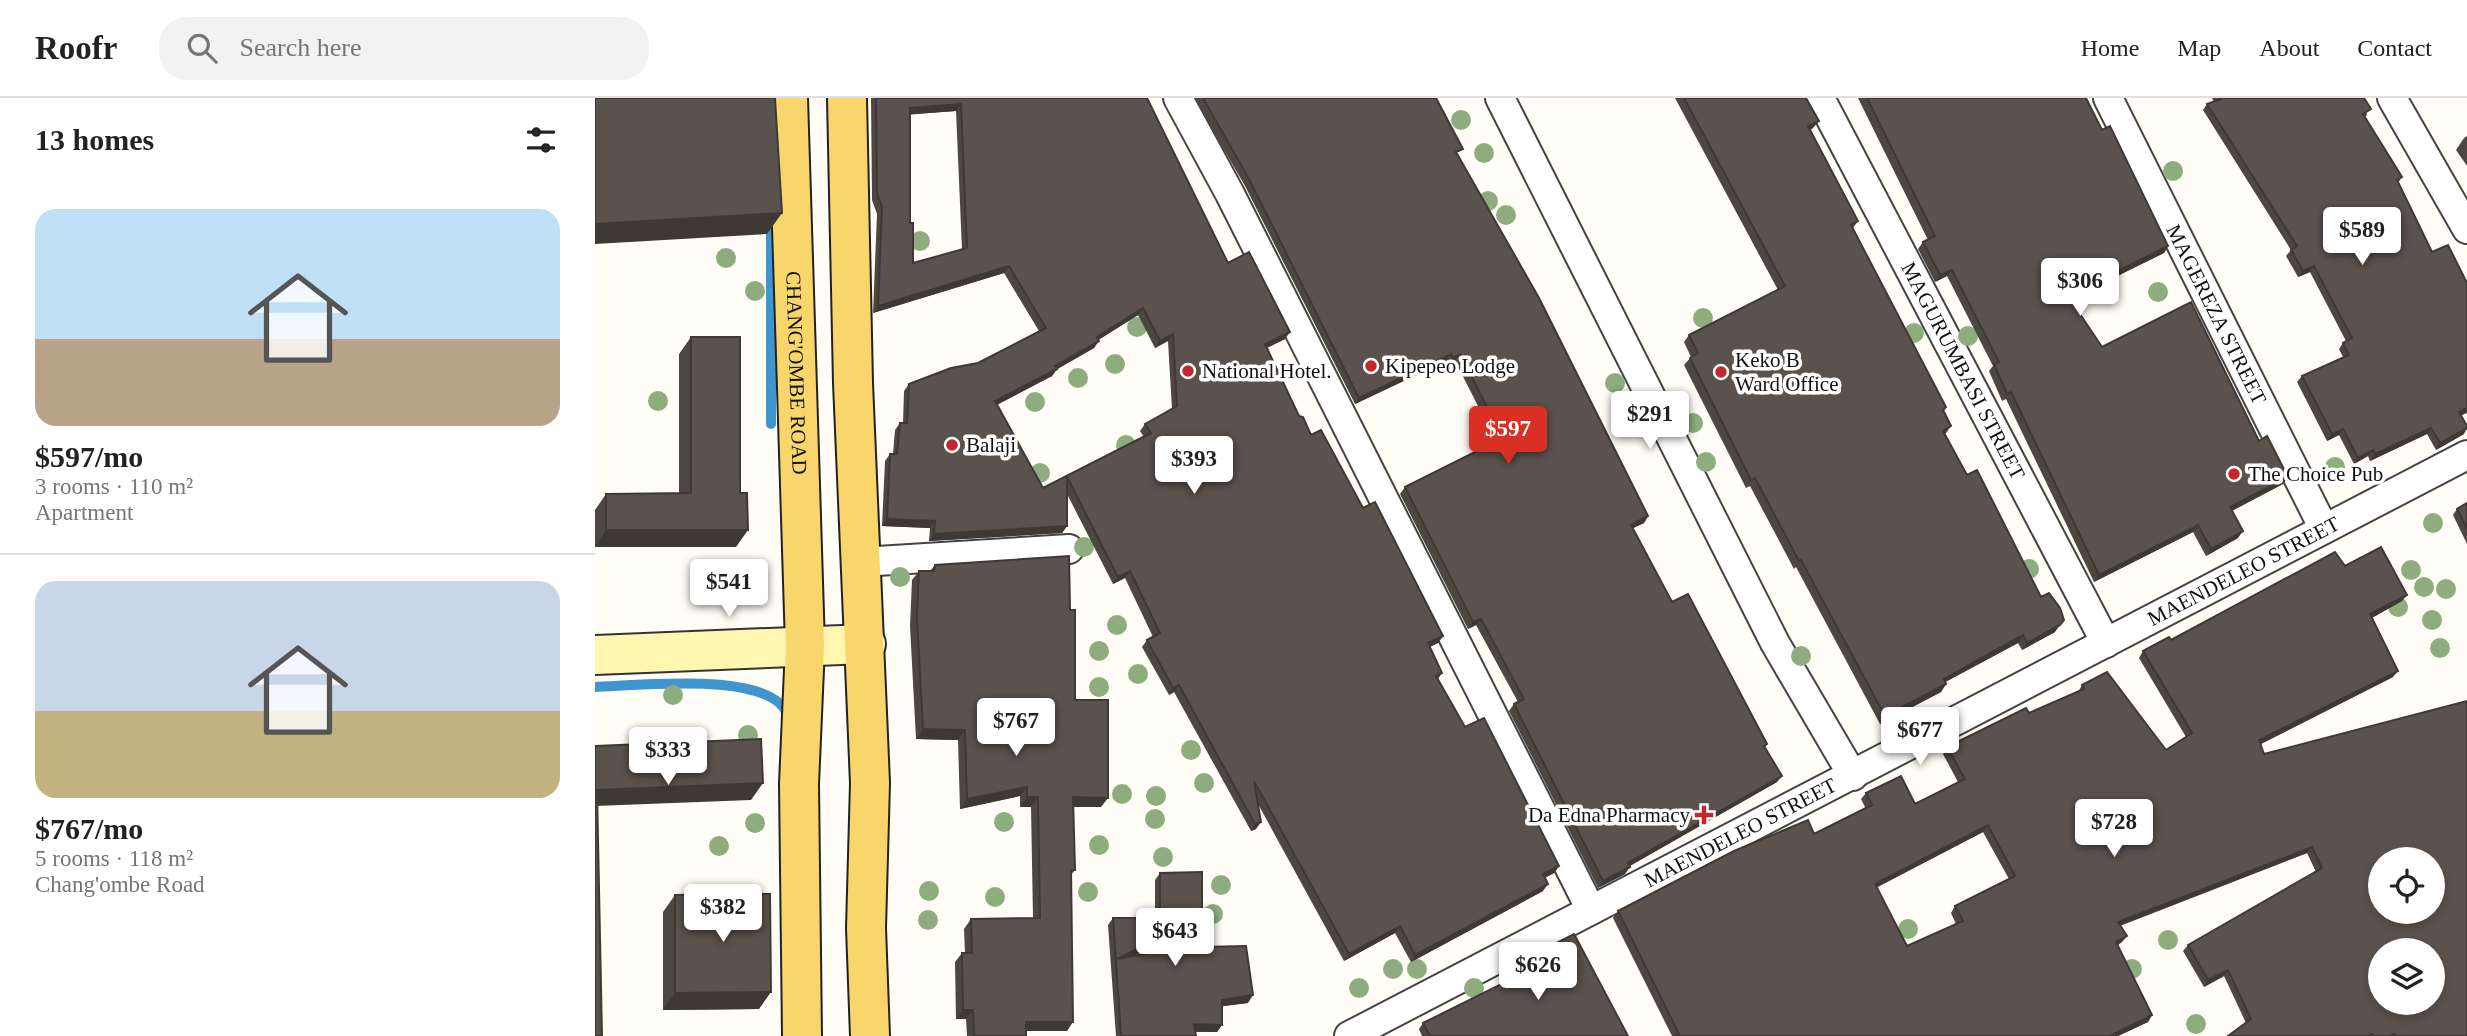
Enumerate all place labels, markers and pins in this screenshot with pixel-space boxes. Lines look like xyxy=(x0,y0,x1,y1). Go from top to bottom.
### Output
pin: $589 xyxy=(2321,208,2403,267)
pin: $306 xyxy=(2039,258,2121,318)
place label: Keko B Ward Office xyxy=(1735,348,1838,396)
place label: Kipepeo Lodge xyxy=(1385,354,1515,378)
marker: Kipepeo Lodge xyxy=(1363,358,1379,374)
place label: National Hotel. xyxy=(1202,359,1331,383)
marker: National Hotel. xyxy=(1180,363,1196,379)
marker: Keko B Ward Office xyxy=(1713,364,1729,380)
pin: $291 xyxy=(1609,392,1691,451)
pin: $597 xyxy=(1467,406,1549,466)
place label: Balaji xyxy=(966,433,1016,457)
pin: $393 xyxy=(1153,436,1235,496)
marker: Balaji xyxy=(944,437,960,453)
place label: The Choice Pub xyxy=(2248,462,2383,486)
marker: The Choice Pub xyxy=(2226,466,2242,482)
pin: $541 xyxy=(688,560,770,619)
pin: $767 xyxy=(975,698,1057,758)
pin: $677 xyxy=(1879,708,1961,767)
pin: $333 xyxy=(627,728,709,787)
pin: $728 xyxy=(2073,800,2155,859)
place label: Da Edna Pharmacy xyxy=(1528,803,1690,827)
marker: Da Edna Pharmacy xyxy=(1696,807,1712,823)
pin: $382 xyxy=(682,884,764,944)
pin: $643 xyxy=(1134,908,1216,968)
pin: $626 xyxy=(1497,942,1579,1002)

